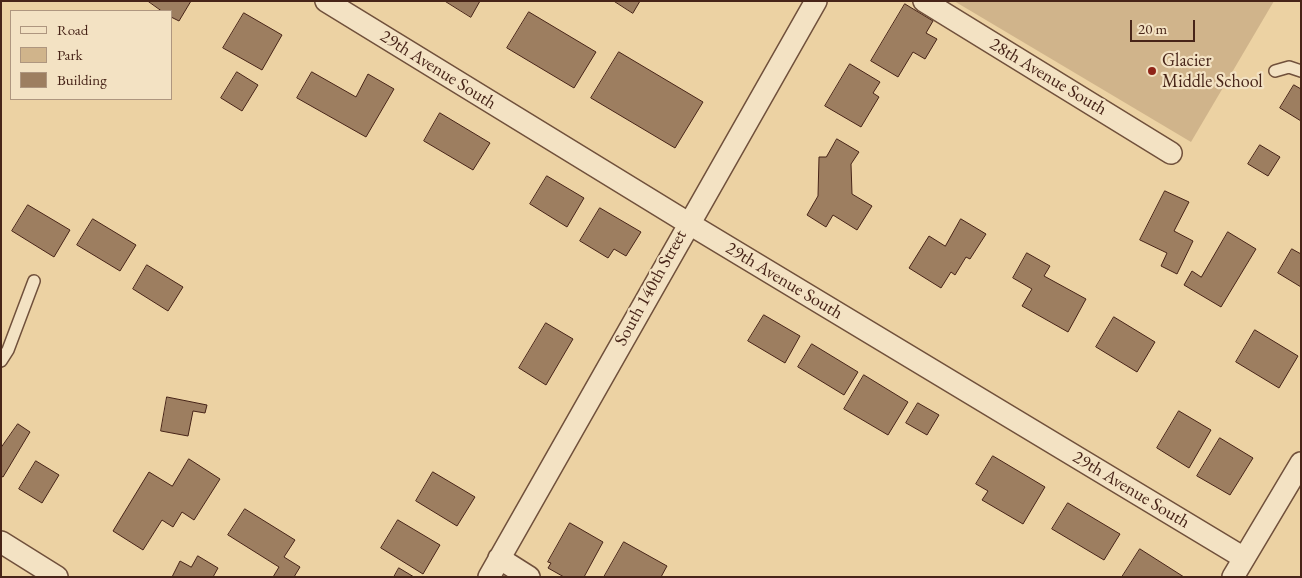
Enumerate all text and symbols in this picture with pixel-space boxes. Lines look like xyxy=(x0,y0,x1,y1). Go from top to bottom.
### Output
legend xyxy=(10,10,172,100)
scale bar xyxy=(1132,10,1197,42)
text: 20 m xyxy=(1138,19,1167,38)
text: Road xyxy=(57,20,88,39)
street label: 29th Avenue South xyxy=(376,26,500,114)
street label: 28th Avenue South xyxy=(986,34,1110,120)
text: Park xyxy=(57,45,83,64)
place label: Glacier Middle School xyxy=(1162,50,1263,92)
marker: Glacier Middle School xyxy=(1146,65,1158,77)
text: Building xyxy=(57,70,107,89)
street label: South 140th Street xyxy=(610,226,692,350)
street label: 29th Avenue South xyxy=(722,238,846,324)
street label: 29th Avenue South xyxy=(1069,447,1193,533)

